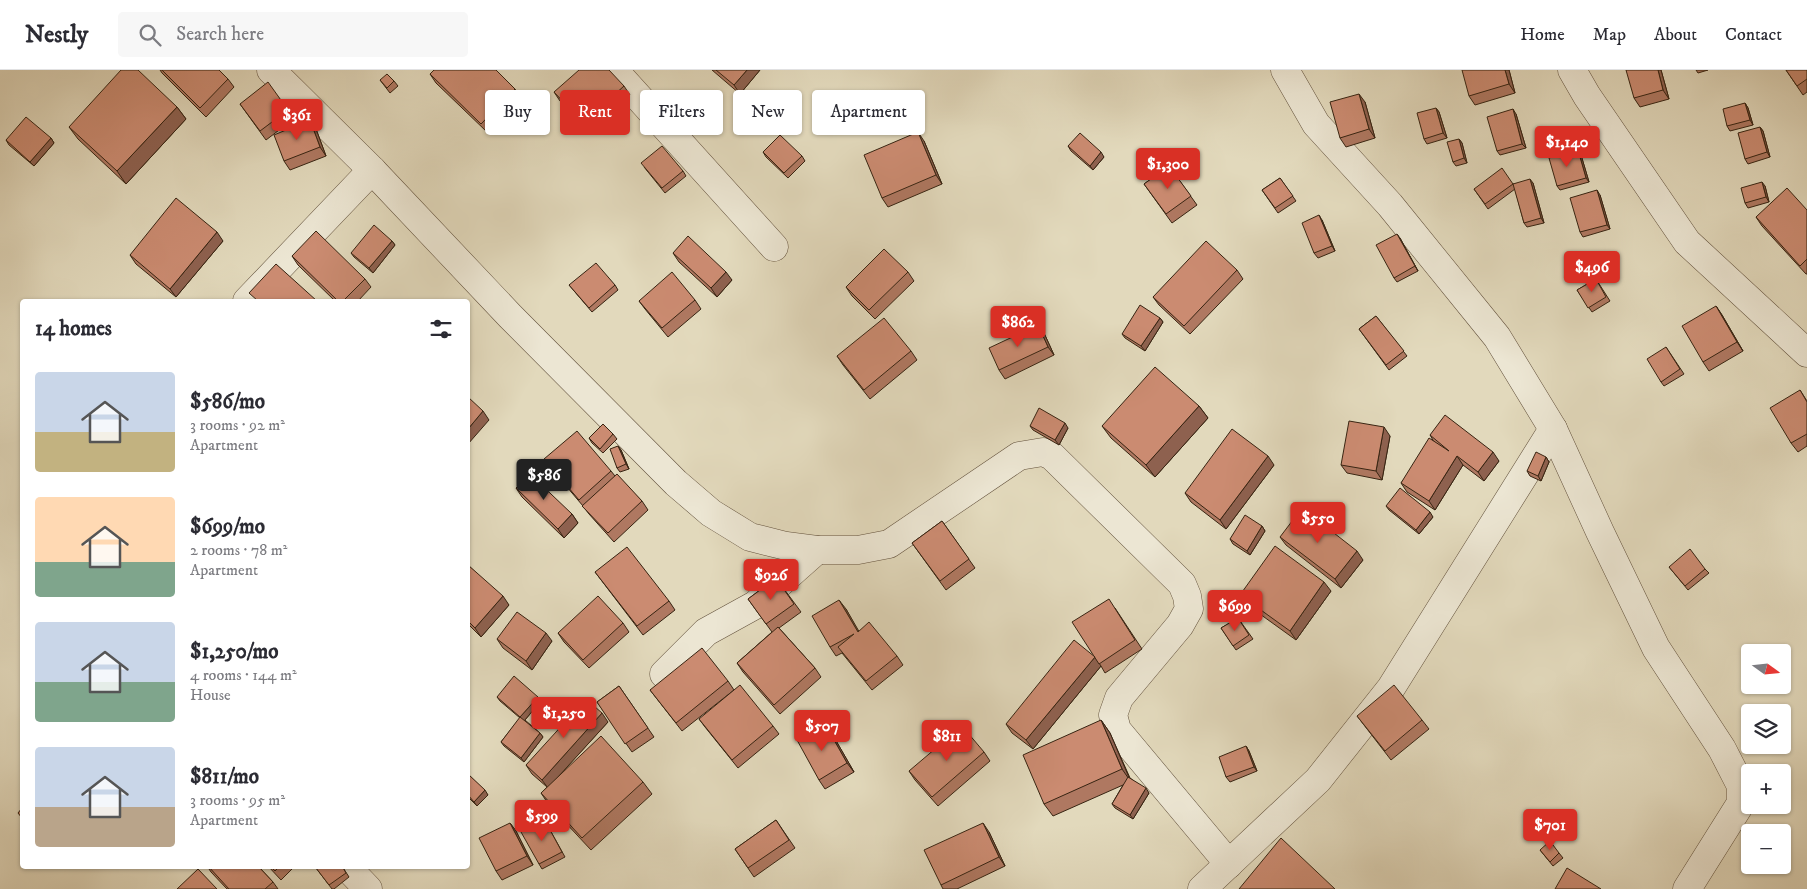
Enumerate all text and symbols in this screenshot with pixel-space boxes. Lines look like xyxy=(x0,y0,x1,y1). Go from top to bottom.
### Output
search box xyxy=(118,12,468,57)
text: Nestly xyxy=(25,20,88,50)
icon: search xyxy=(136,21,164,49)
text: Search here xyxy=(176,23,264,46)
text: Home xyxy=(1520,24,1565,46)
text: Map xyxy=(1593,24,1626,46)
text: About xyxy=(1654,24,1697,46)
text: Contact xyxy=(1725,24,1782,46)
chip: Buy xyxy=(485,90,550,135)
chip: Rent xyxy=(560,90,630,135)
chip: Filters xyxy=(640,90,723,135)
chip: New xyxy=(733,90,802,135)
chip: Apartment xyxy=(812,90,925,135)
pin: $361 xyxy=(267,98,327,141)
text: $361 xyxy=(283,105,311,125)
pin: $1,140 xyxy=(1526,126,1608,168)
text: $1,140 xyxy=(1546,132,1588,152)
pin: $1,300 xyxy=(1127,148,1209,190)
text: $1,300 xyxy=(1147,154,1189,174)
pin: $496 xyxy=(1562,250,1622,293)
text: $496 xyxy=(1575,257,1609,277)
pin: $862 xyxy=(988,306,1048,348)
text: $862 xyxy=(1002,312,1034,332)
icon: filters xyxy=(427,315,455,343)
text: 14 homes xyxy=(35,316,112,342)
text: $586/mo xyxy=(190,389,265,415)
icon: home xyxy=(75,392,135,452)
text: 3 rooms · 92 m² xyxy=(190,415,285,435)
text: Apartment xyxy=(190,435,258,455)
pin: $586 xyxy=(514,458,574,501)
text: $586 xyxy=(528,465,560,485)
pin: $550 xyxy=(1288,502,1348,544)
text: $550 xyxy=(1301,508,1335,528)
text: $699/mo xyxy=(190,514,265,540)
icon: home xyxy=(75,517,135,577)
text: 2 rooms · 78 m² xyxy=(190,540,287,560)
pin: $926 xyxy=(741,558,801,601)
text: Apartment xyxy=(190,560,258,580)
text: $926 xyxy=(755,565,787,585)
pin: $699 xyxy=(1205,590,1265,632)
text: $699 xyxy=(1218,596,1252,616)
text: $1,250/mo xyxy=(190,639,278,665)
icon: home xyxy=(75,642,135,702)
north arrow xyxy=(1741,644,1791,694)
map controls xyxy=(1741,644,1791,874)
text: 4 rooms · 144 m² xyxy=(190,665,297,685)
text: House xyxy=(190,685,231,705)
pin: $1,250 xyxy=(523,696,605,739)
text: $1,250 xyxy=(542,703,586,723)
button: layers xyxy=(1741,704,1791,754)
pin: $507 xyxy=(792,710,852,752)
text: $507 xyxy=(805,716,839,736)
pin: $811 xyxy=(917,720,977,762)
text: $811 xyxy=(933,726,961,746)
text: $811/mo xyxy=(190,764,259,790)
button: + xyxy=(1741,764,1791,814)
icon: home xyxy=(75,767,135,827)
text: 3 rooms · 95 m² xyxy=(190,790,285,810)
pin: $599 xyxy=(512,800,572,842)
text: $599 xyxy=(526,806,558,826)
pin: $701 xyxy=(1520,808,1580,851)
text: Apartment xyxy=(190,810,258,830)
text: $701 xyxy=(1534,815,1566,835)
button: − xyxy=(1741,824,1791,874)

